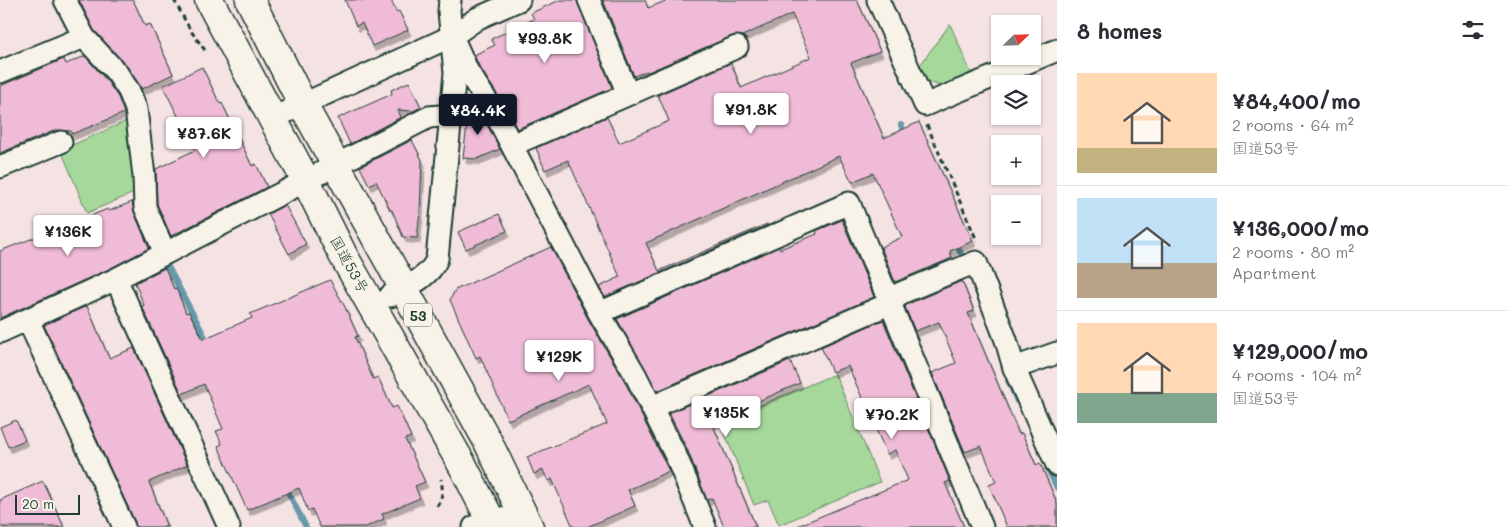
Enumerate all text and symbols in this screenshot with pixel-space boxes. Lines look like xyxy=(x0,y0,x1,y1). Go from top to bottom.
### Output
north arrow xyxy=(991,15,1041,65)
map controls xyxy=(991,15,1041,245)
icon: filters xyxy=(1459,16,1487,44)
text: 8 homes xyxy=(1077,17,1162,44)
pin: ¥93.8K xyxy=(504,22,586,64)
text: ¥93.8K xyxy=(517,27,573,48)
button: layers xyxy=(991,75,1041,125)
text: ¥84,400/mo xyxy=(1232,87,1361,114)
pin: ¥91.8K xyxy=(710,92,792,135)
icon: home xyxy=(1117,93,1177,153)
pin: ¥84.4K xyxy=(437,94,519,136)
text: ¥91.8K xyxy=(725,98,777,119)
text: ¥84.4K xyxy=(450,99,506,120)
text: 2 rooms · 64 m² xyxy=(1232,114,1354,135)
pin: ¥87.6K xyxy=(163,116,245,159)
text: ¥87.6K xyxy=(177,122,231,143)
button: + xyxy=(991,135,1041,185)
text: 国道53号 xyxy=(1232,137,1299,158)
button: − xyxy=(991,195,1041,245)
pin: ¥136K xyxy=(33,214,103,257)
text: ¥136,000/mo xyxy=(1232,214,1369,241)
icon: home xyxy=(1117,218,1177,278)
text: ¥136K xyxy=(44,220,92,241)
street label: 国道53号 xyxy=(326,232,374,296)
text: 2 rooms · 80 m² xyxy=(1232,241,1354,262)
text: Apartment xyxy=(1232,262,1317,283)
road number: 53 xyxy=(404,304,432,326)
text: ¥129,000/mo xyxy=(1232,337,1368,364)
pin: ¥129K xyxy=(524,340,594,382)
icon: home xyxy=(1117,343,1177,403)
text: ¥129K xyxy=(536,345,582,366)
text: 4 rooms · 104 m² xyxy=(1232,364,1362,385)
text: 国道53号 xyxy=(1232,387,1299,408)
pin: ¥135K xyxy=(691,396,761,438)
pin: ¥70.2K xyxy=(851,398,933,440)
text: ¥135K xyxy=(702,401,750,422)
text: ¥70.2K xyxy=(865,403,919,424)
scale bar xyxy=(15,492,80,515)
text: 20 m xyxy=(22,494,54,513)

